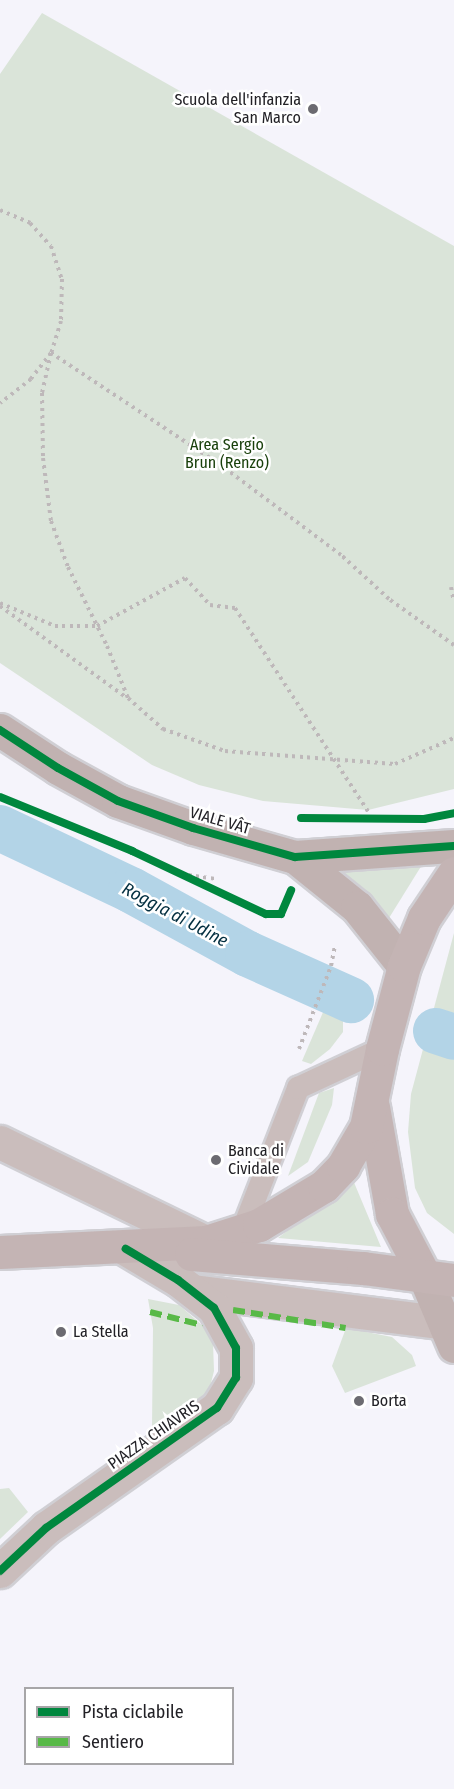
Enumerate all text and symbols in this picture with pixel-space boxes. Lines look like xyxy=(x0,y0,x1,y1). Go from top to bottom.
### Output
place label: Scuola dell'infanzia San Marco xyxy=(174,90,301,128)
marker: Scuola dell'infanzia San Marco xyxy=(306,102,320,116)
park label: Area Sergio Brun (Renzo) xyxy=(185,435,269,473)
street label: VIALE VÂT xyxy=(188,803,252,839)
water label: Roggia di Udine xyxy=(118,878,232,952)
place label: Banca di Cividale xyxy=(228,1141,284,1179)
marker: Banca di Cividale xyxy=(209,1153,223,1167)
place label: La Stella xyxy=(73,1322,129,1342)
marker: La Stella xyxy=(54,1325,68,1339)
place label: Borta xyxy=(371,1391,407,1411)
marker: Borta xyxy=(352,1394,366,1408)
street label: PIAZZA CHIAVRIS xyxy=(105,1396,203,1474)
legend xyxy=(24,1687,234,1765)
text: Pista ciclabile xyxy=(82,1701,184,1723)
text: Sentiero xyxy=(82,1731,144,1753)

